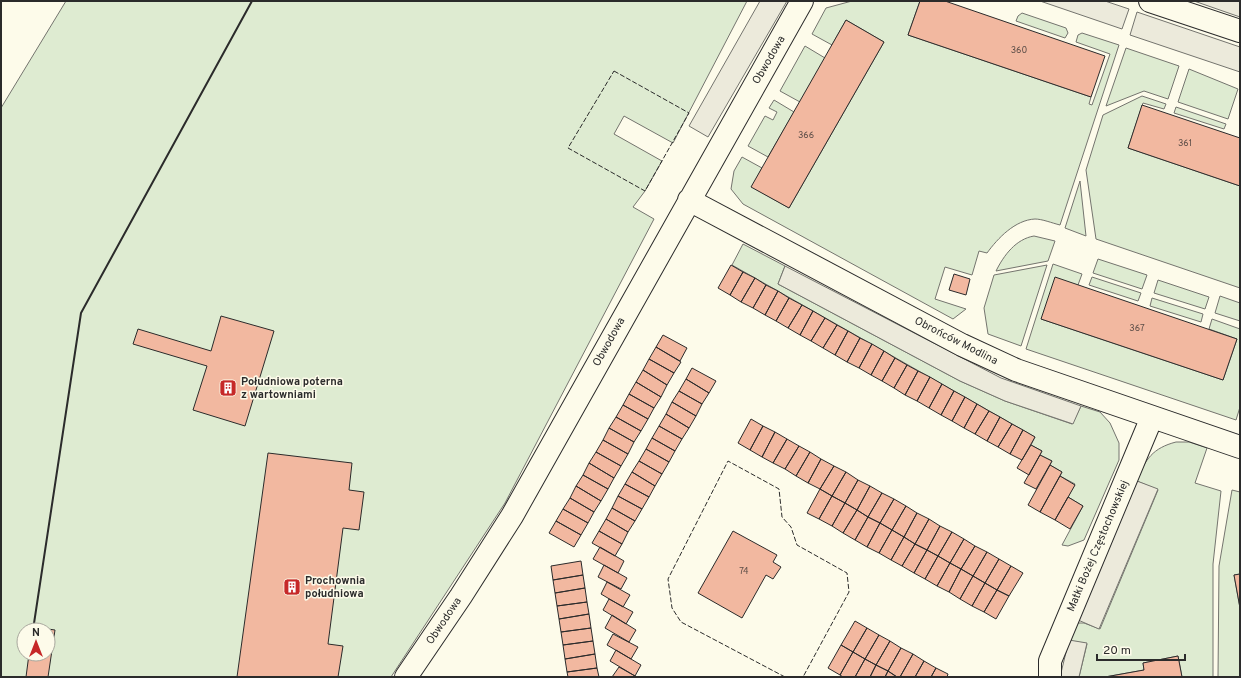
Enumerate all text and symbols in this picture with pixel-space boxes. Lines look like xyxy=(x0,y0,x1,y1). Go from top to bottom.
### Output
street label: Obwodowa xyxy=(749,33,789,87)
house number: 360 xyxy=(1011,45,1028,56)
house number: 366 xyxy=(798,130,814,141)
house number: 361 xyxy=(1178,138,1192,149)
street label: Obrońców Modlina xyxy=(912,314,1000,368)
street label: Obwodowa xyxy=(590,315,628,369)
house number: 367 xyxy=(1129,323,1145,334)
place label: Południowa poterna z wartowniami xyxy=(241,375,343,402)
building icon: Południowa poterna z wartowniami xyxy=(218,378,238,398)
street label: Matki Bożej Częstochowskiej xyxy=(1064,478,1132,614)
house number: 74 xyxy=(739,566,749,577)
place label: Prochownia południowa xyxy=(305,574,365,601)
building icon: Prochownia południowa xyxy=(282,577,302,597)
street label: Obwodowa xyxy=(423,595,465,647)
north arrow xyxy=(16,622,56,662)
text: N xyxy=(32,626,40,640)
scale bar xyxy=(1097,636,1185,662)
text: 20 m xyxy=(1103,643,1131,659)

